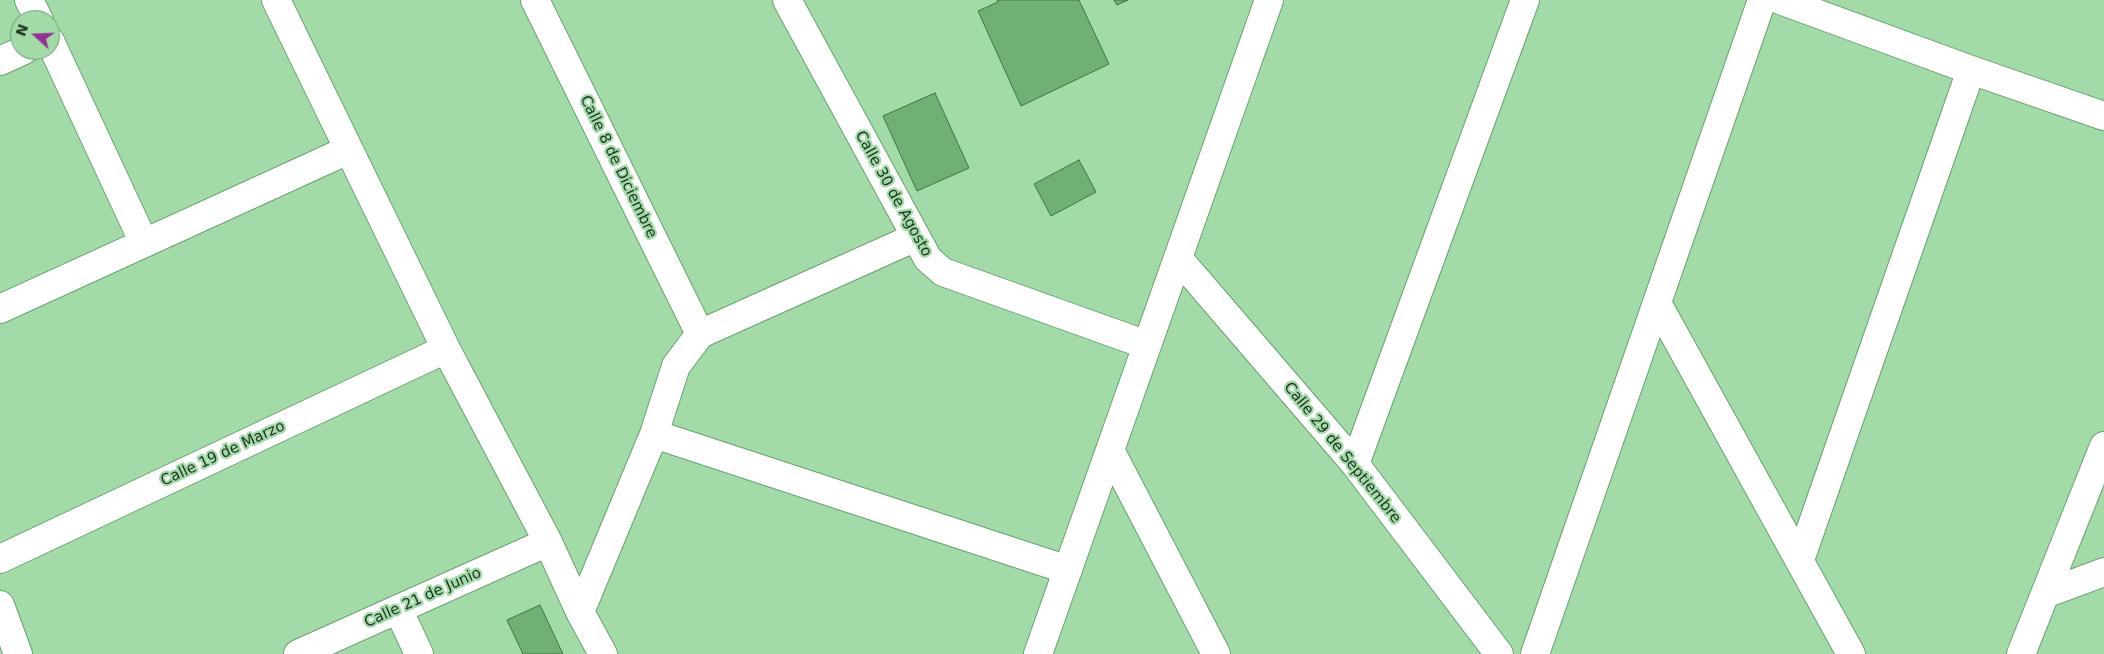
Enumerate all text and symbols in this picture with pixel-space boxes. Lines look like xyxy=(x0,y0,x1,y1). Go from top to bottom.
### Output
north arrow xyxy=(10,10,60,60)
text: N xyxy=(12,22,31,38)
street label: Calle 8 de Diciembre xyxy=(576,93,660,241)
street label: Calle 30 de Agosto xyxy=(851,128,935,260)
street label: Calle 29 de Septiembre xyxy=(1280,379,1404,527)
street label: Calle 19 de Marzo xyxy=(158,417,288,491)
street label: Calle 21 de Junio xyxy=(362,564,484,632)

